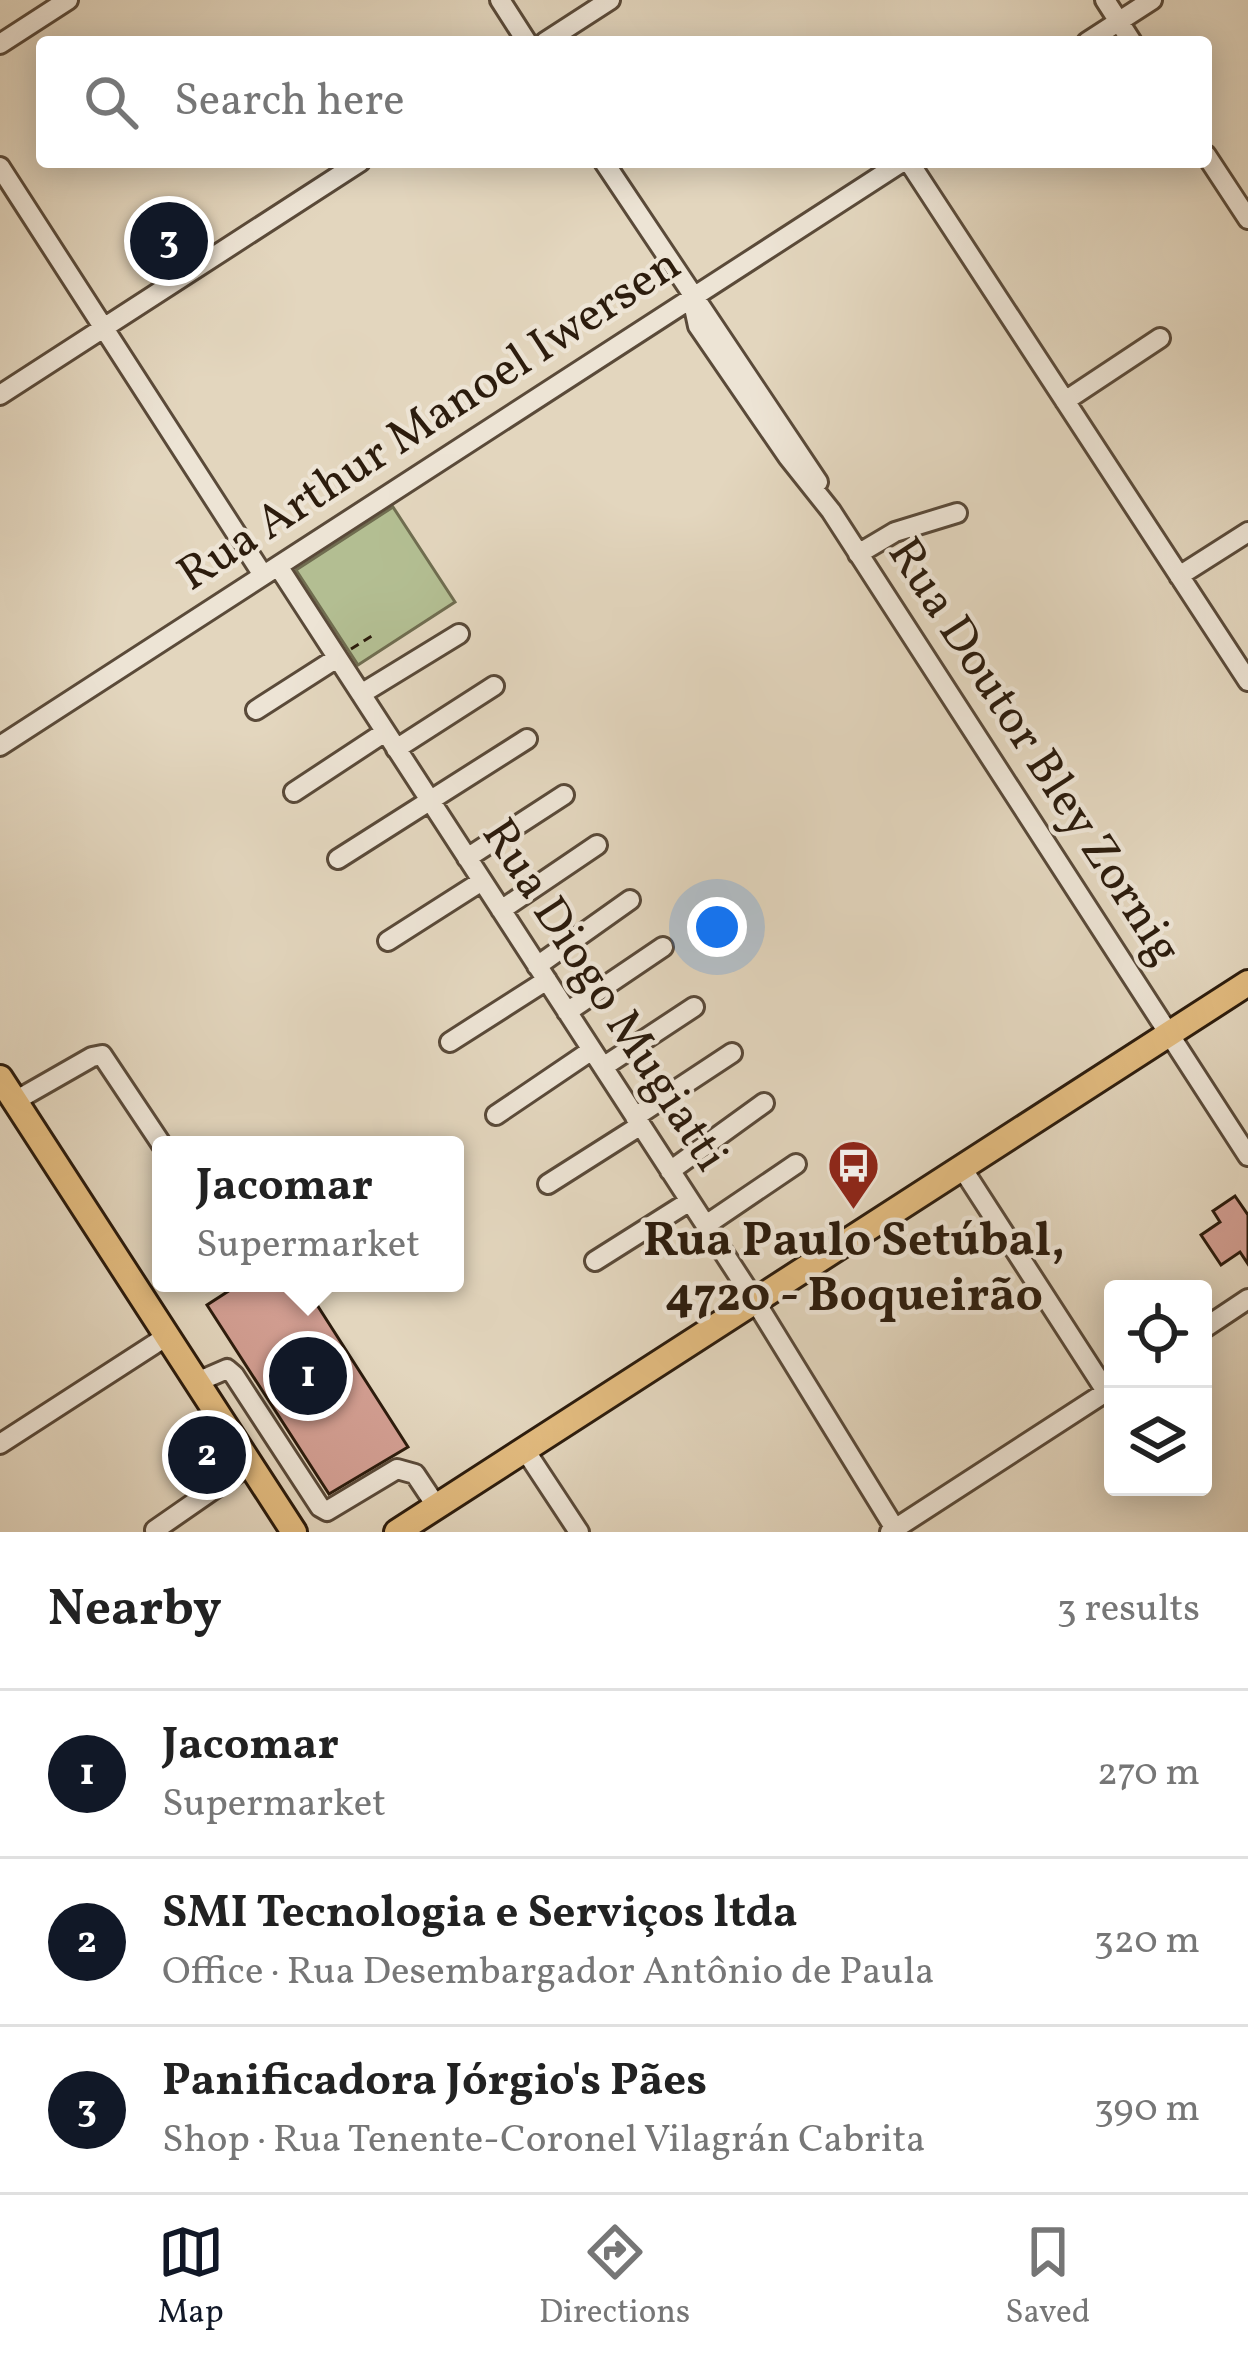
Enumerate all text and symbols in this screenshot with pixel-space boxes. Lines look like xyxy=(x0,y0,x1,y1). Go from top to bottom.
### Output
search box xyxy=(36,36,1212,168)
icon: search xyxy=(78,69,144,135)
text: Search here xyxy=(174,71,405,134)
pin: 3 xyxy=(130,196,208,286)
street label: Rua Arthur Manoel Iwersen xyxy=(165,233,695,609)
street label: Rua Doutor Bley Zornig xyxy=(870,525,1196,979)
street label: Rua Diogo Mugiatti xyxy=(464,806,742,1186)
your location xyxy=(687,897,747,957)
popup xyxy=(152,1136,464,1292)
bus stop icon: Rua Paulo Setúbal, 4720 - Boqueirão xyxy=(826,1138,882,1212)
text: Jacomar xyxy=(196,1156,373,1219)
place label: Rua Paulo Setúbal, 4720 - Boqueirão xyxy=(643,1209,1065,1331)
text: Supermarket xyxy=(196,1219,420,1273)
map controls xyxy=(1104,1280,1212,1496)
button: locate xyxy=(1104,1280,1212,1388)
pin: 1 xyxy=(269,1331,347,1421)
button: layers xyxy=(1104,1388,1212,1496)
pin: 2 xyxy=(168,1410,246,1500)
text: Nearby xyxy=(48,1575,222,1646)
text: 3 results xyxy=(1057,1583,1200,1637)
text: Jacomar xyxy=(162,1715,339,1778)
text: 1 xyxy=(79,1747,95,1801)
text: 270 m xyxy=(1097,1747,1200,1801)
text: Supermarket xyxy=(162,1778,386,1832)
text: SMI Tecnologia e Serviços ltda xyxy=(162,1883,798,1946)
text: 2 xyxy=(77,1915,97,1969)
text: 320 m xyxy=(1094,1915,1200,1969)
text: Office · Rua Desembargador Antônio de Paula xyxy=(162,1946,934,2000)
text: Panificadora Jórgio's Pães xyxy=(162,2051,707,2114)
text: 3 xyxy=(77,2083,97,2137)
text: 390 m xyxy=(1094,2083,1200,2137)
text: Shop · Rua Tenente-Coronel Vilagrán Cabrita xyxy=(162,2114,926,2168)
tab: Map xyxy=(158,2219,224,2337)
tab: Directions xyxy=(539,2219,690,2337)
tab: Saved xyxy=(1005,2219,1090,2337)

